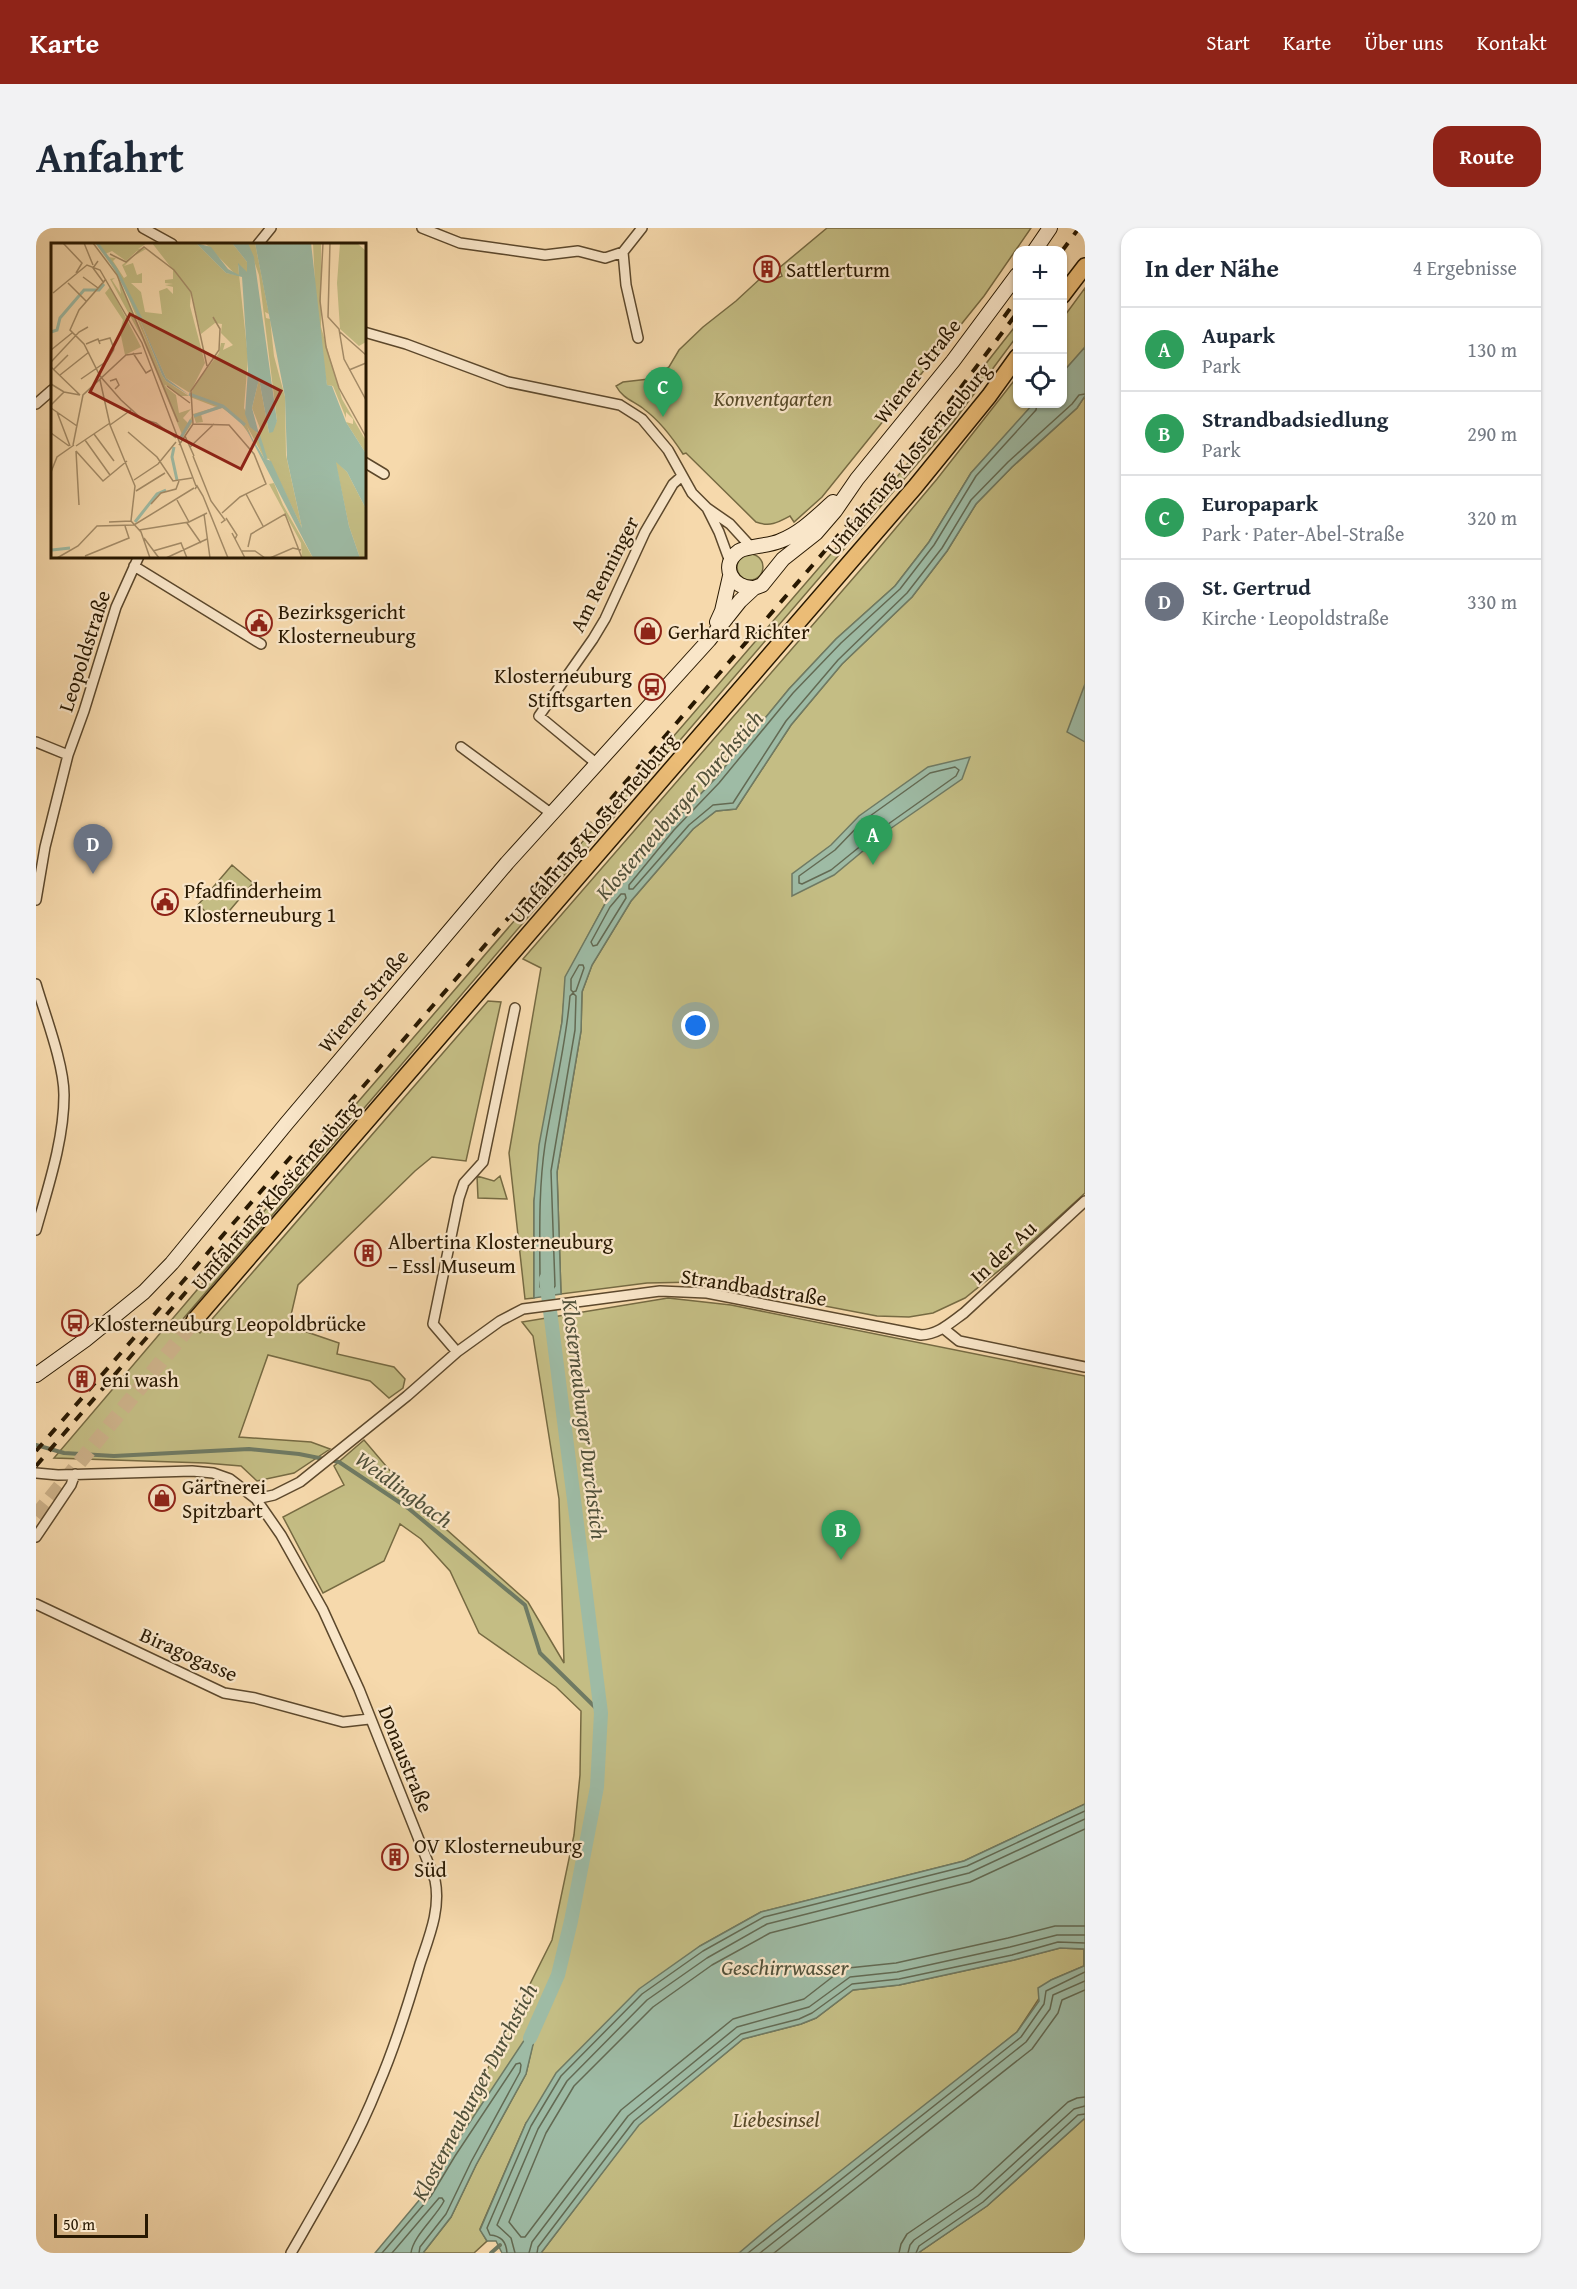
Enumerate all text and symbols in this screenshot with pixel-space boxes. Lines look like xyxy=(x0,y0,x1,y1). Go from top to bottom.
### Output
text: Karte xyxy=(30,22,99,63)
text: Start xyxy=(1206,27,1250,58)
text: Karte xyxy=(1283,27,1331,58)
text: Über uns xyxy=(1364,27,1444,58)
text: Kontakt xyxy=(1477,27,1547,58)
text: Anfahrt xyxy=(36,126,184,187)
button: Route xyxy=(1433,126,1541,187)
inset map xyxy=(51,243,366,558)
map controls xyxy=(1013,246,1067,408)
button: + xyxy=(1013,246,1067,300)
text: In der Nähe xyxy=(1145,248,1279,287)
text: 4 Ergebnisse xyxy=(1413,253,1517,282)
building icon: Sattlerturm xyxy=(752,254,782,284)
place label: Sattlerturm xyxy=(786,254,890,285)
button: − xyxy=(1013,300,1067,354)
street label: Wiener Straße xyxy=(866,311,968,430)
text: Aupark xyxy=(1202,319,1275,351)
text: A xyxy=(1158,335,1171,364)
text: 130 m xyxy=(1467,335,1517,364)
text: Park xyxy=(1202,351,1241,380)
button: locate xyxy=(1013,354,1067,408)
street label: Umfahrung Klosterneuburg xyxy=(818,355,999,562)
pin: C xyxy=(644,368,682,417)
park label: Konventgarten xyxy=(713,383,833,414)
text: Strandbadsiedlung xyxy=(1202,403,1388,435)
text: B xyxy=(1158,419,1171,448)
text: 290 m xyxy=(1467,419,1517,448)
text: Park xyxy=(1202,435,1241,464)
text: Europapark xyxy=(1202,487,1318,519)
text: C xyxy=(1159,503,1170,532)
text: 320 m xyxy=(1467,503,1517,532)
street label: Am Renninger xyxy=(561,510,647,637)
text: Park · Pater-Abel-Straße xyxy=(1202,519,1404,548)
text: St. Gertrud xyxy=(1202,571,1311,603)
street label: Leopoldstraße xyxy=(50,586,118,716)
text: D xyxy=(1158,587,1171,616)
text: 330 m xyxy=(1467,587,1517,616)
place label: Bezirksgericht Klosterneuburg xyxy=(278,596,416,651)
text: Kirche · Leopoldstraße xyxy=(1202,603,1389,632)
public building icon: Bezirksgericht Klosterneuburg xyxy=(244,608,274,638)
shop icon: Gerhard Richter xyxy=(633,616,663,646)
place label: Gerhard Richter xyxy=(668,616,810,647)
place label: Klosterneuburg Stiftsgarten xyxy=(494,660,633,715)
bus stop icon: Klosterneuburg Stiftsgarten xyxy=(637,672,667,702)
water label: Klosterneuburger Durchstich xyxy=(587,703,771,908)
street label: Umfahrung Klosterneuburg xyxy=(501,725,685,930)
pin: A xyxy=(854,816,892,865)
pin: D xyxy=(74,824,112,874)
place label: Pfadfinderheim Klosterneuburg 1 xyxy=(184,875,336,930)
public building icon: Pfadfinderheim Klosterneuburg 1 xyxy=(150,887,180,917)
street label: Wiener Straße xyxy=(310,942,416,1060)
your location xyxy=(681,1011,710,1040)
street label: Umfahrung Klosterneuburg xyxy=(183,1092,367,1297)
street label: In der Au xyxy=(963,1213,1044,1291)
place label: Albertina Klosterneuburg – Essl Museum xyxy=(388,1226,614,1281)
building icon: Albertina Klosterneuburg – Essl Museum xyxy=(353,1238,383,1268)
street label: Strandbadstraße xyxy=(679,1260,829,1314)
water label: Klosterneuburger Durchstich xyxy=(554,1296,616,1541)
bus stop icon: Klosterneuburg Leopoldbrücke xyxy=(60,1308,90,1338)
place label: Klosterneuburg Leopoldbrücke xyxy=(94,1308,366,1339)
building icon: eni wash xyxy=(67,1364,97,1394)
place label: eni wash xyxy=(102,1364,179,1395)
water label: Weidlingbach xyxy=(349,1443,459,1535)
place label: Gärtnerei Spitzbart xyxy=(182,1471,266,1526)
shop icon: Gärtnerei Spitzbart xyxy=(147,1483,177,1513)
pin: B xyxy=(822,1510,860,1560)
street label: Biragogasse xyxy=(135,1619,243,1689)
street label: Donaustraße xyxy=(370,1701,442,1817)
place label: OV Klosterneuburg Süd xyxy=(414,1830,583,1885)
building icon: OV Klosterneuburg Süd xyxy=(380,1842,410,1872)
water label: Geschirrwasser xyxy=(721,1951,849,1983)
water label: Klosterneuburger Durchstich xyxy=(403,1978,545,2207)
park label: Liebesinsel xyxy=(732,2104,819,2135)
scale bar xyxy=(54,2211,148,2238)
text: 50 m xyxy=(63,2212,95,2236)

